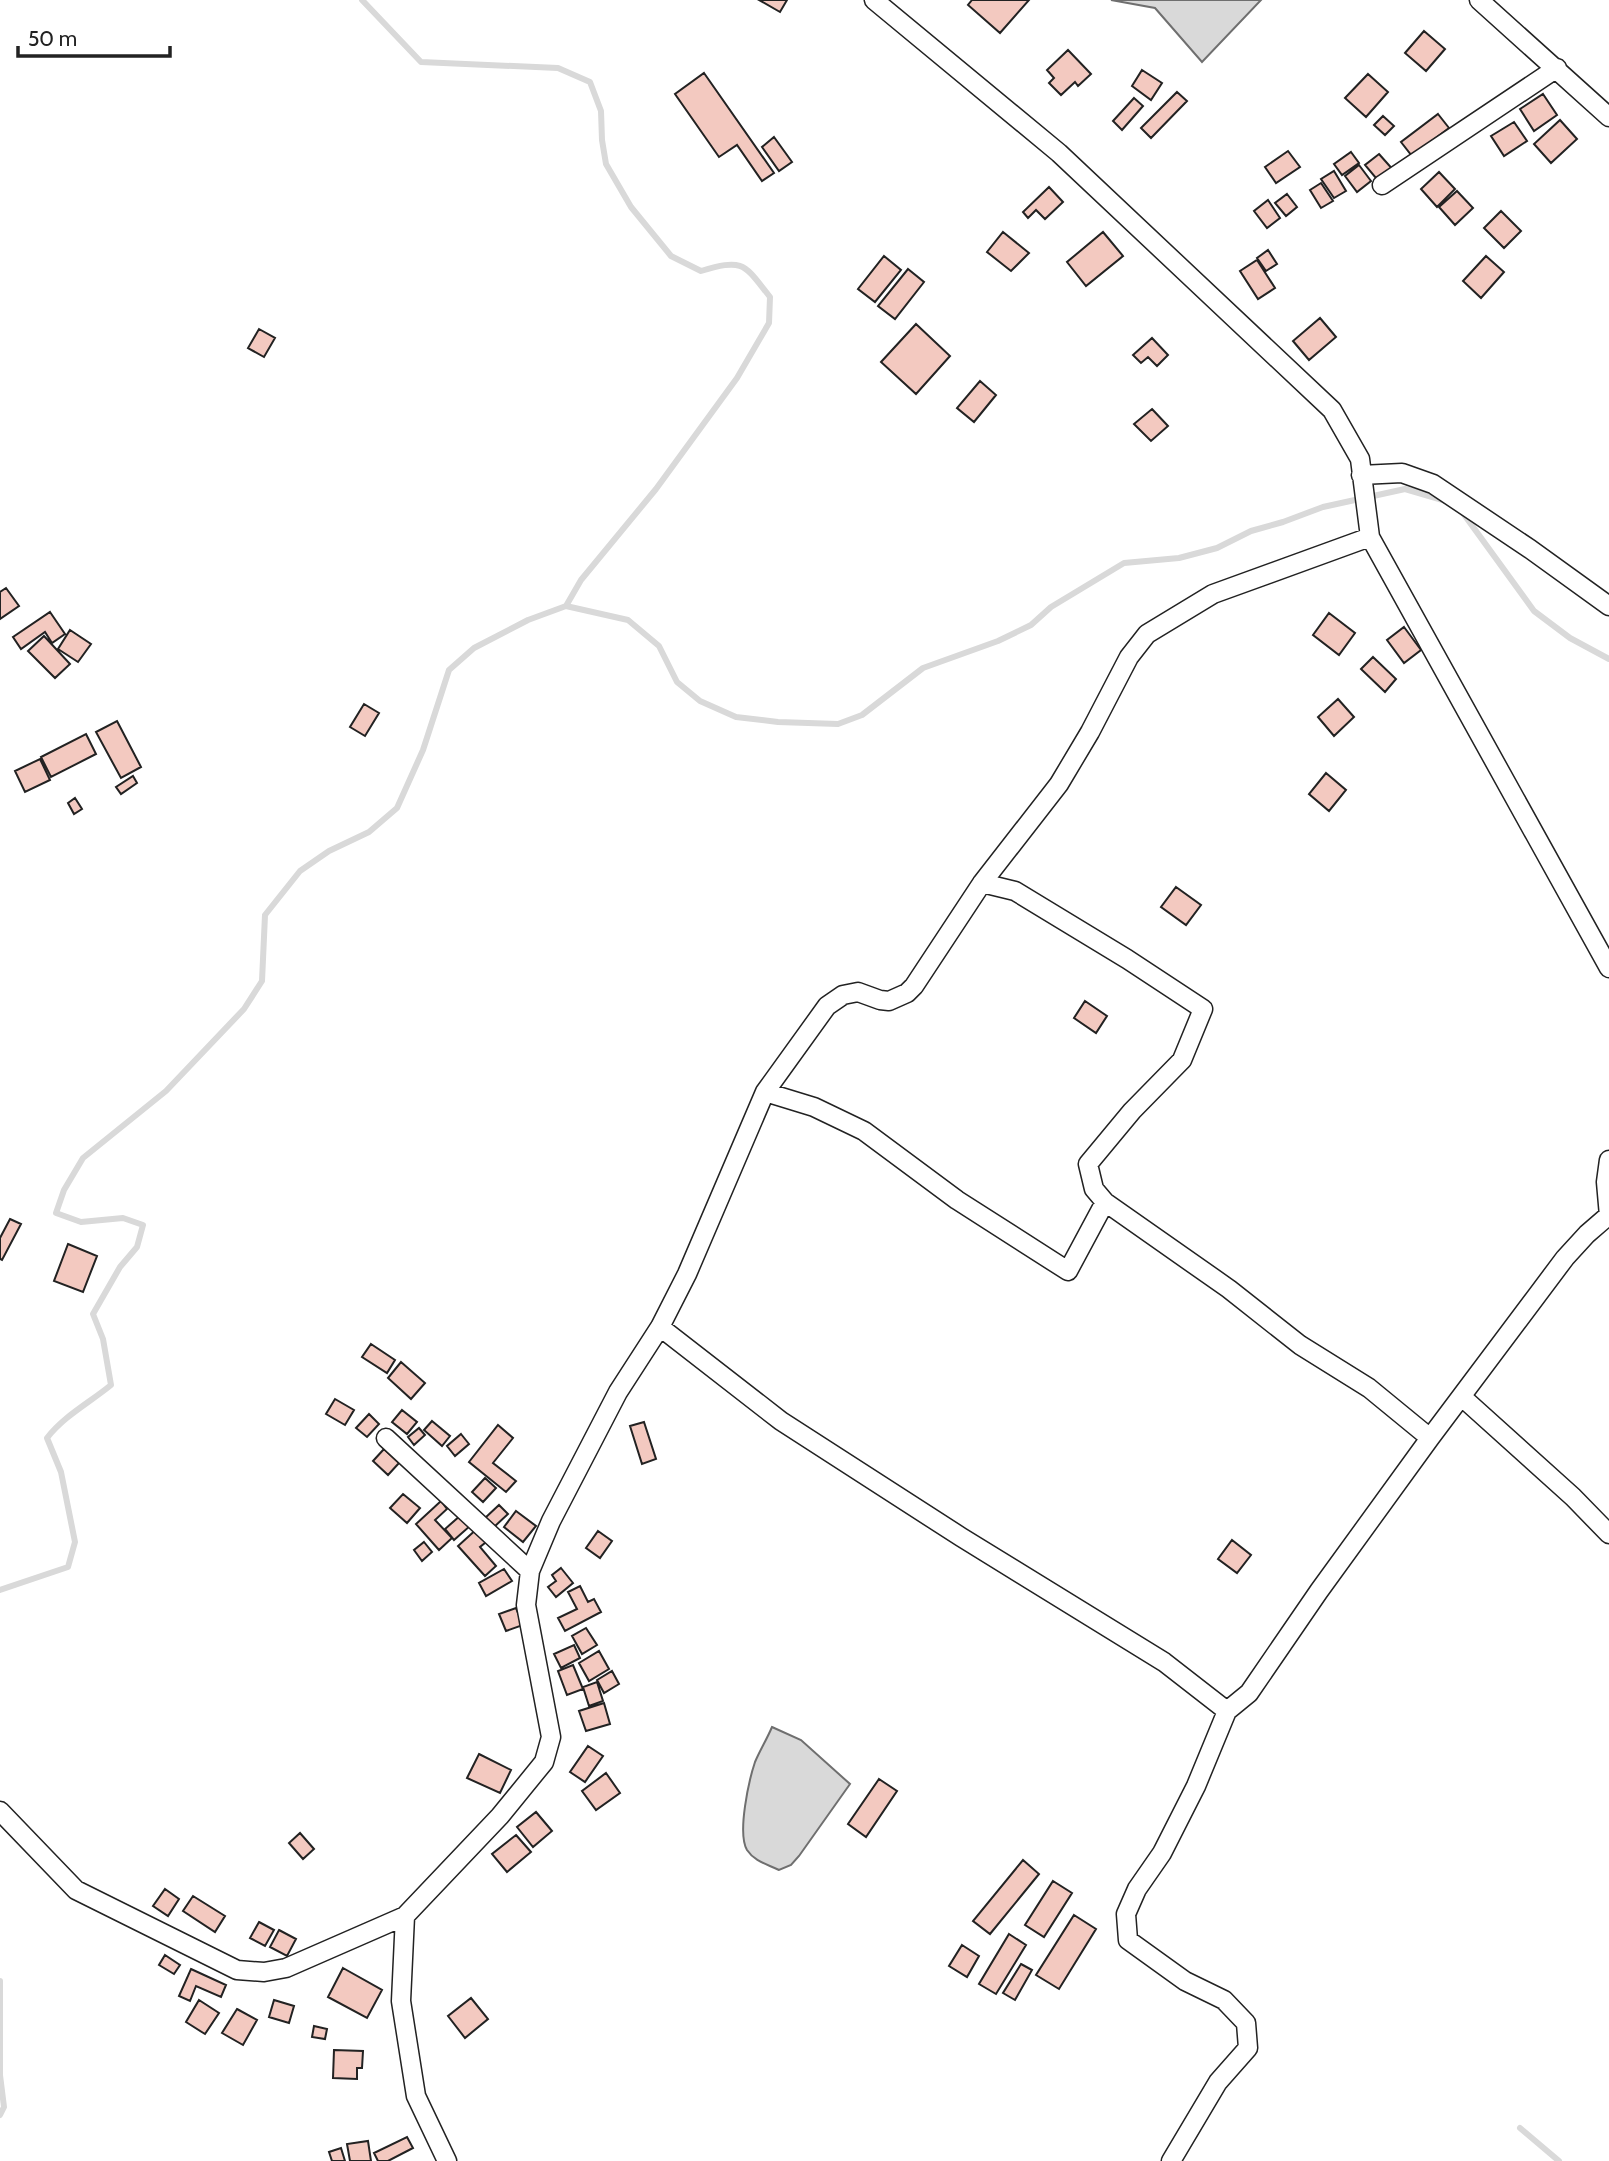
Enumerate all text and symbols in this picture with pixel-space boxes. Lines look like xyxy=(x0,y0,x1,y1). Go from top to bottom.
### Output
scale bar xyxy=(18,14,170,58)
text: 50 m xyxy=(28,26,77,51)

